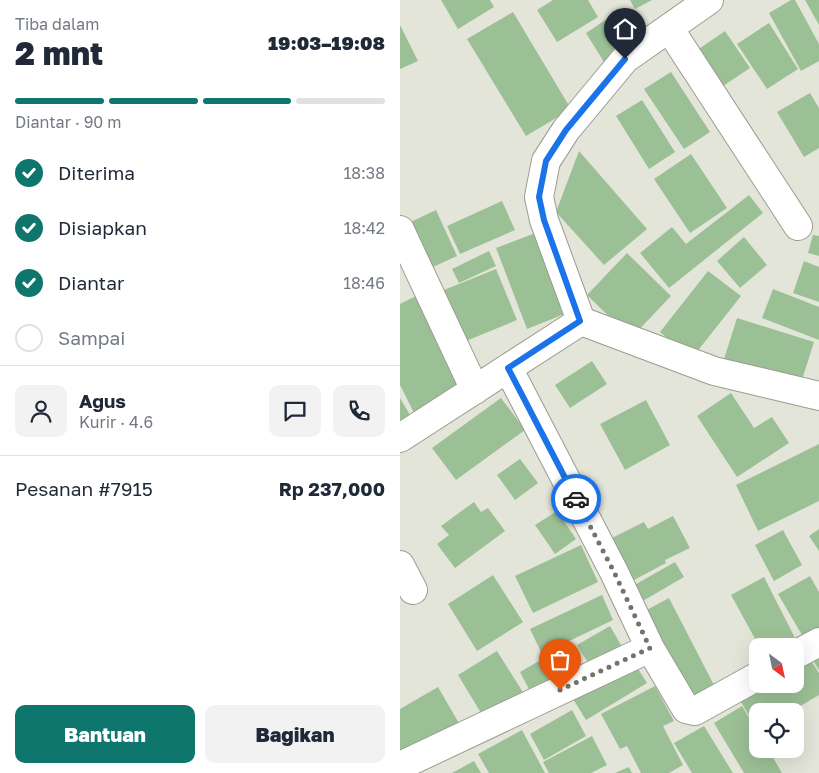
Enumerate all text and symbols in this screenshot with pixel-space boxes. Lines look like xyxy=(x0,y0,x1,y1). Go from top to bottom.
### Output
pin xyxy=(604,8,646,59)
text: Tiba dalam xyxy=(15,14,99,34)
icon: home xyxy=(611,15,639,43)
text: 19:03–19:08 xyxy=(268,31,385,54)
text: 2 mnt xyxy=(15,34,103,72)
text: Diantar · 90 m xyxy=(15,112,121,132)
icon: check xyxy=(15,159,43,187)
text: Diterima xyxy=(58,161,135,184)
text: 18:38 xyxy=(344,163,385,183)
icon: check xyxy=(15,214,43,242)
text: Disiapkan xyxy=(58,216,147,239)
text: 18:42 xyxy=(344,218,385,238)
icon: check xyxy=(15,269,43,297)
text: Diantar xyxy=(58,271,124,294)
text: 18:46 xyxy=(343,273,385,293)
text: Sampai xyxy=(58,326,125,349)
button: person xyxy=(15,385,67,437)
button: chat xyxy=(269,385,321,437)
button: phone xyxy=(333,385,385,437)
text: Agus xyxy=(79,389,126,412)
text: Kurir · 4.6 xyxy=(79,412,153,432)
courier xyxy=(551,474,601,524)
text: Pesanan #7915 xyxy=(15,477,153,500)
text: Rp 237,000 xyxy=(279,477,385,500)
icon: car xyxy=(562,485,590,513)
north arrow xyxy=(749,638,804,692)
map controls xyxy=(749,638,804,758)
pin xyxy=(539,639,581,690)
icon: bag xyxy=(546,646,574,674)
button: locate xyxy=(749,703,804,758)
button: Bantuan xyxy=(15,705,195,763)
button: Bagikan xyxy=(205,705,385,763)

